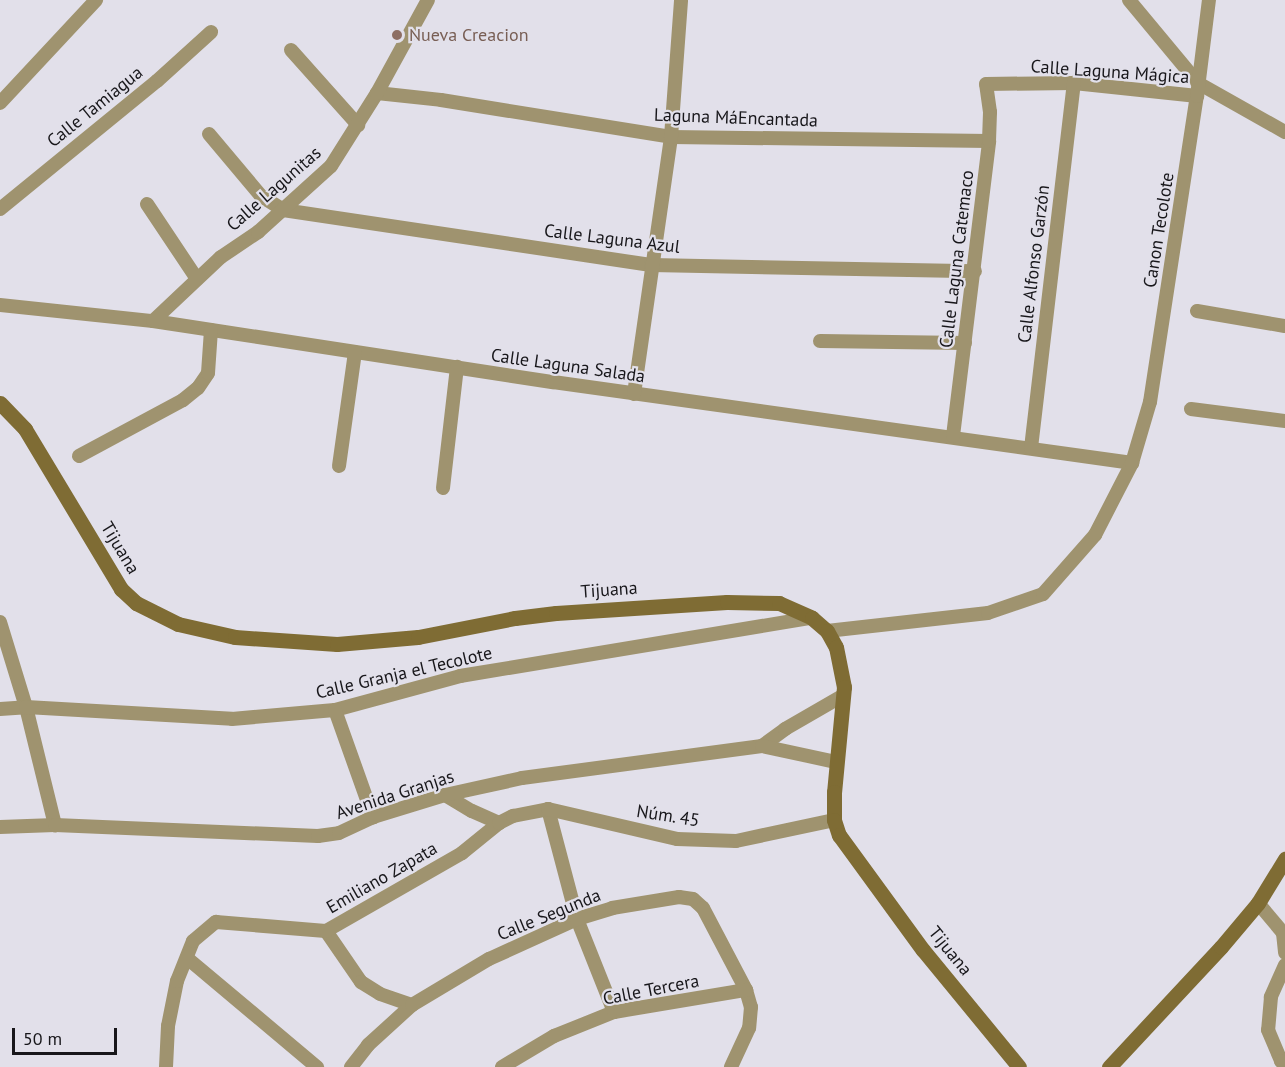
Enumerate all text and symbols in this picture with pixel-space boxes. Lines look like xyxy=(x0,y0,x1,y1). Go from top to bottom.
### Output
place label: Nueva Creacion xyxy=(409,24,529,46)
marker: Nueva Creacion xyxy=(390,28,404,42)
street label: Calle Laguna Mágica xyxy=(1030,56,1190,88)
street label: Calle Tamiagua xyxy=(43,62,147,152)
street label: Laguna MáEncantada xyxy=(654,104,818,132)
street label: Calle Lagunitas xyxy=(222,142,326,236)
street label: Calle Laguna Catemaco xyxy=(935,169,979,349)
street label: Canon Tecolote xyxy=(1139,171,1179,289)
street label: Calle Alfonso Garzón xyxy=(1014,184,1054,344)
street label: Calle Laguna Azul xyxy=(543,220,681,258)
street label: Calle Laguna Salada xyxy=(490,344,646,388)
street label: Tijuana xyxy=(96,518,144,578)
street label: Tijuana xyxy=(580,577,638,603)
street label: Calle Granja el Tecolote xyxy=(313,642,495,704)
street label: Avenida Granjas xyxy=(333,766,457,824)
street label: Núm. 45 xyxy=(634,800,702,832)
street label: Emiliano Zapata xyxy=(323,838,441,918)
street label: Calle Segunda xyxy=(494,884,604,946)
street label: Tijuana xyxy=(924,922,976,980)
street label: Calle Tercera xyxy=(601,970,701,1010)
scale bar xyxy=(15,1016,120,1054)
text: 50 m xyxy=(23,1027,62,1050)

